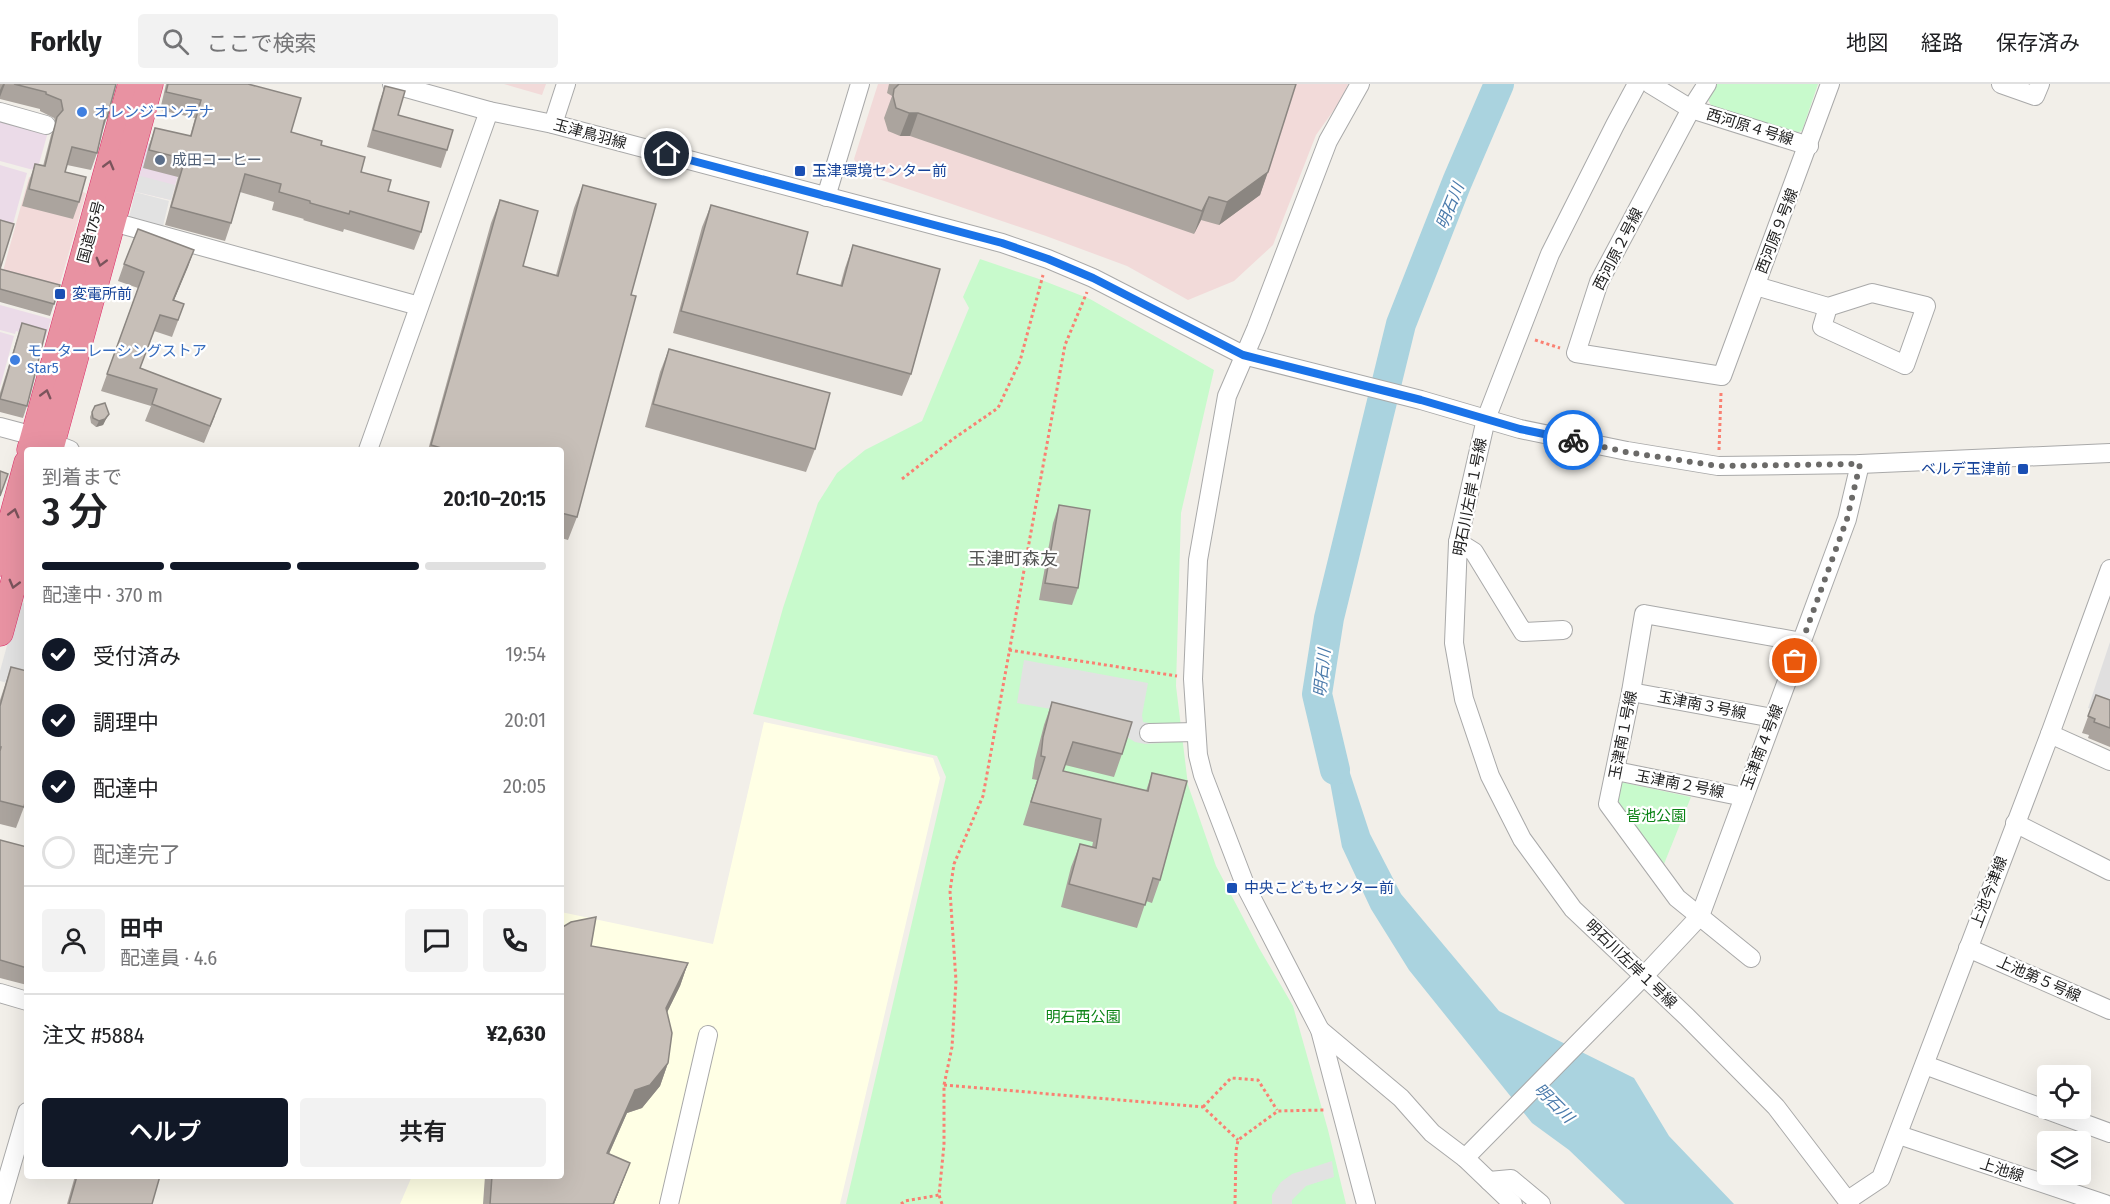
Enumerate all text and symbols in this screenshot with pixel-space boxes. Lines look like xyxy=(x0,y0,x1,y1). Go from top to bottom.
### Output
search box xyxy=(138,14,558,68)
text: Forkly xyxy=(30,25,102,58)
icon: search xyxy=(159,25,192,58)
text: ここで検索 xyxy=(207,30,317,57)
text: 地図 xyxy=(1846,30,1888,56)
text: 経路 xyxy=(1921,30,1963,56)
text: 保存済み xyxy=(1996,30,2080,56)
place label: オレンジコンテナ xyxy=(94,103,214,121)
marker: オレンジコンテナ xyxy=(75,105,89,119)
street label: 西河原４号線 xyxy=(1704,105,1796,149)
street label: 玉津鳥羽線 xyxy=(551,116,629,152)
pin xyxy=(641,128,692,179)
icon: home xyxy=(650,137,683,170)
place label: 成田コーヒー xyxy=(172,151,262,169)
marker: 成田コーヒー xyxy=(153,153,167,167)
one-way arrow xyxy=(102,160,114,171)
place label: 玉津環境センター前 xyxy=(812,162,947,180)
marker: 玉津環境センター前 xyxy=(793,164,807,178)
water label: 明石川 xyxy=(1432,178,1469,232)
street label: 西河原９号線 xyxy=(1752,186,1802,276)
street label: 国道175号 xyxy=(74,199,108,265)
street label: 西河原２号線 xyxy=(1590,205,1646,293)
one-way arrow xyxy=(96,256,108,267)
place label: 変電所前 xyxy=(72,285,132,303)
marker: 変電所前 xyxy=(53,287,67,301)
place label: モーターレーシングストア Star5 xyxy=(27,342,207,377)
marker: モーターレーシングストア Star5 xyxy=(8,353,22,367)
one-way arrow xyxy=(39,389,51,399)
courier xyxy=(1543,410,1603,470)
icon: bike xyxy=(1557,424,1590,457)
street label: 明石川左岸１号線 xyxy=(1450,436,1490,558)
place label: ベルデ玉津前 xyxy=(1921,460,2011,478)
marker: ベルデ玉津前 xyxy=(2016,462,2030,476)
text: 到着まで xyxy=(42,465,122,489)
text: 20:10–20:15 xyxy=(444,485,546,512)
text: 3 分 xyxy=(42,489,108,535)
one-way arrow xyxy=(6,508,19,518)
district label: 玉津町森友 xyxy=(968,548,1058,570)
one-way arrow xyxy=(8,579,21,589)
text: 配達中 · 370 m xyxy=(42,583,163,607)
pin xyxy=(1769,635,1820,686)
icon: check xyxy=(42,638,75,671)
text: 19:54 xyxy=(505,642,546,666)
text: 受付済み xyxy=(93,643,181,670)
icon: bag xyxy=(1778,644,1811,677)
water label: 明石川 xyxy=(1310,646,1334,698)
street label: 玉津南３号線 xyxy=(1656,688,1748,722)
street label: 玉津南１号線 xyxy=(1606,689,1640,781)
street label: 玉津南４号線 xyxy=(1737,702,1787,792)
icon: check xyxy=(42,704,75,737)
text: 20:01 xyxy=(505,708,546,732)
text: 調理中 xyxy=(93,709,159,736)
street label: 玉津南２号線 xyxy=(1634,767,1726,801)
icon: check xyxy=(42,770,75,803)
text: 20:05 xyxy=(503,774,546,798)
text: 配達中 xyxy=(93,775,159,802)
park label: 皆池公園 xyxy=(1626,807,1686,825)
text: 配達完了 xyxy=(93,841,181,868)
street label: 上池今津線 xyxy=(1967,854,2011,930)
place label: 中央こどもセンター前 xyxy=(1244,879,1394,897)
marker: 中央こどもセンター前 xyxy=(1225,881,1239,895)
button: person xyxy=(42,909,105,972)
button: chat xyxy=(405,909,468,972)
button: phone xyxy=(483,909,546,972)
text: 田中 xyxy=(120,915,164,942)
street label: 明石川左岸１号線 xyxy=(1582,916,1680,1012)
text: 配達員 · 4.6 xyxy=(120,946,217,970)
street label: 上池第５号線 xyxy=(1994,952,2084,1006)
park label: 明石西公園 xyxy=(1045,1008,1121,1026)
text: ¥2,630 xyxy=(486,1020,546,1047)
text: 注文 #5884 xyxy=(42,1022,144,1049)
map controls xyxy=(2037,1065,2091,1185)
button: locate xyxy=(2037,1065,2091,1119)
water label: 明石川 xyxy=(1530,1079,1579,1128)
button: ヘルプ xyxy=(42,1098,288,1167)
button: 共有 xyxy=(300,1098,546,1167)
button: layers xyxy=(2037,1131,2091,1185)
street label: 上池線 xyxy=(1978,1154,2026,1186)

